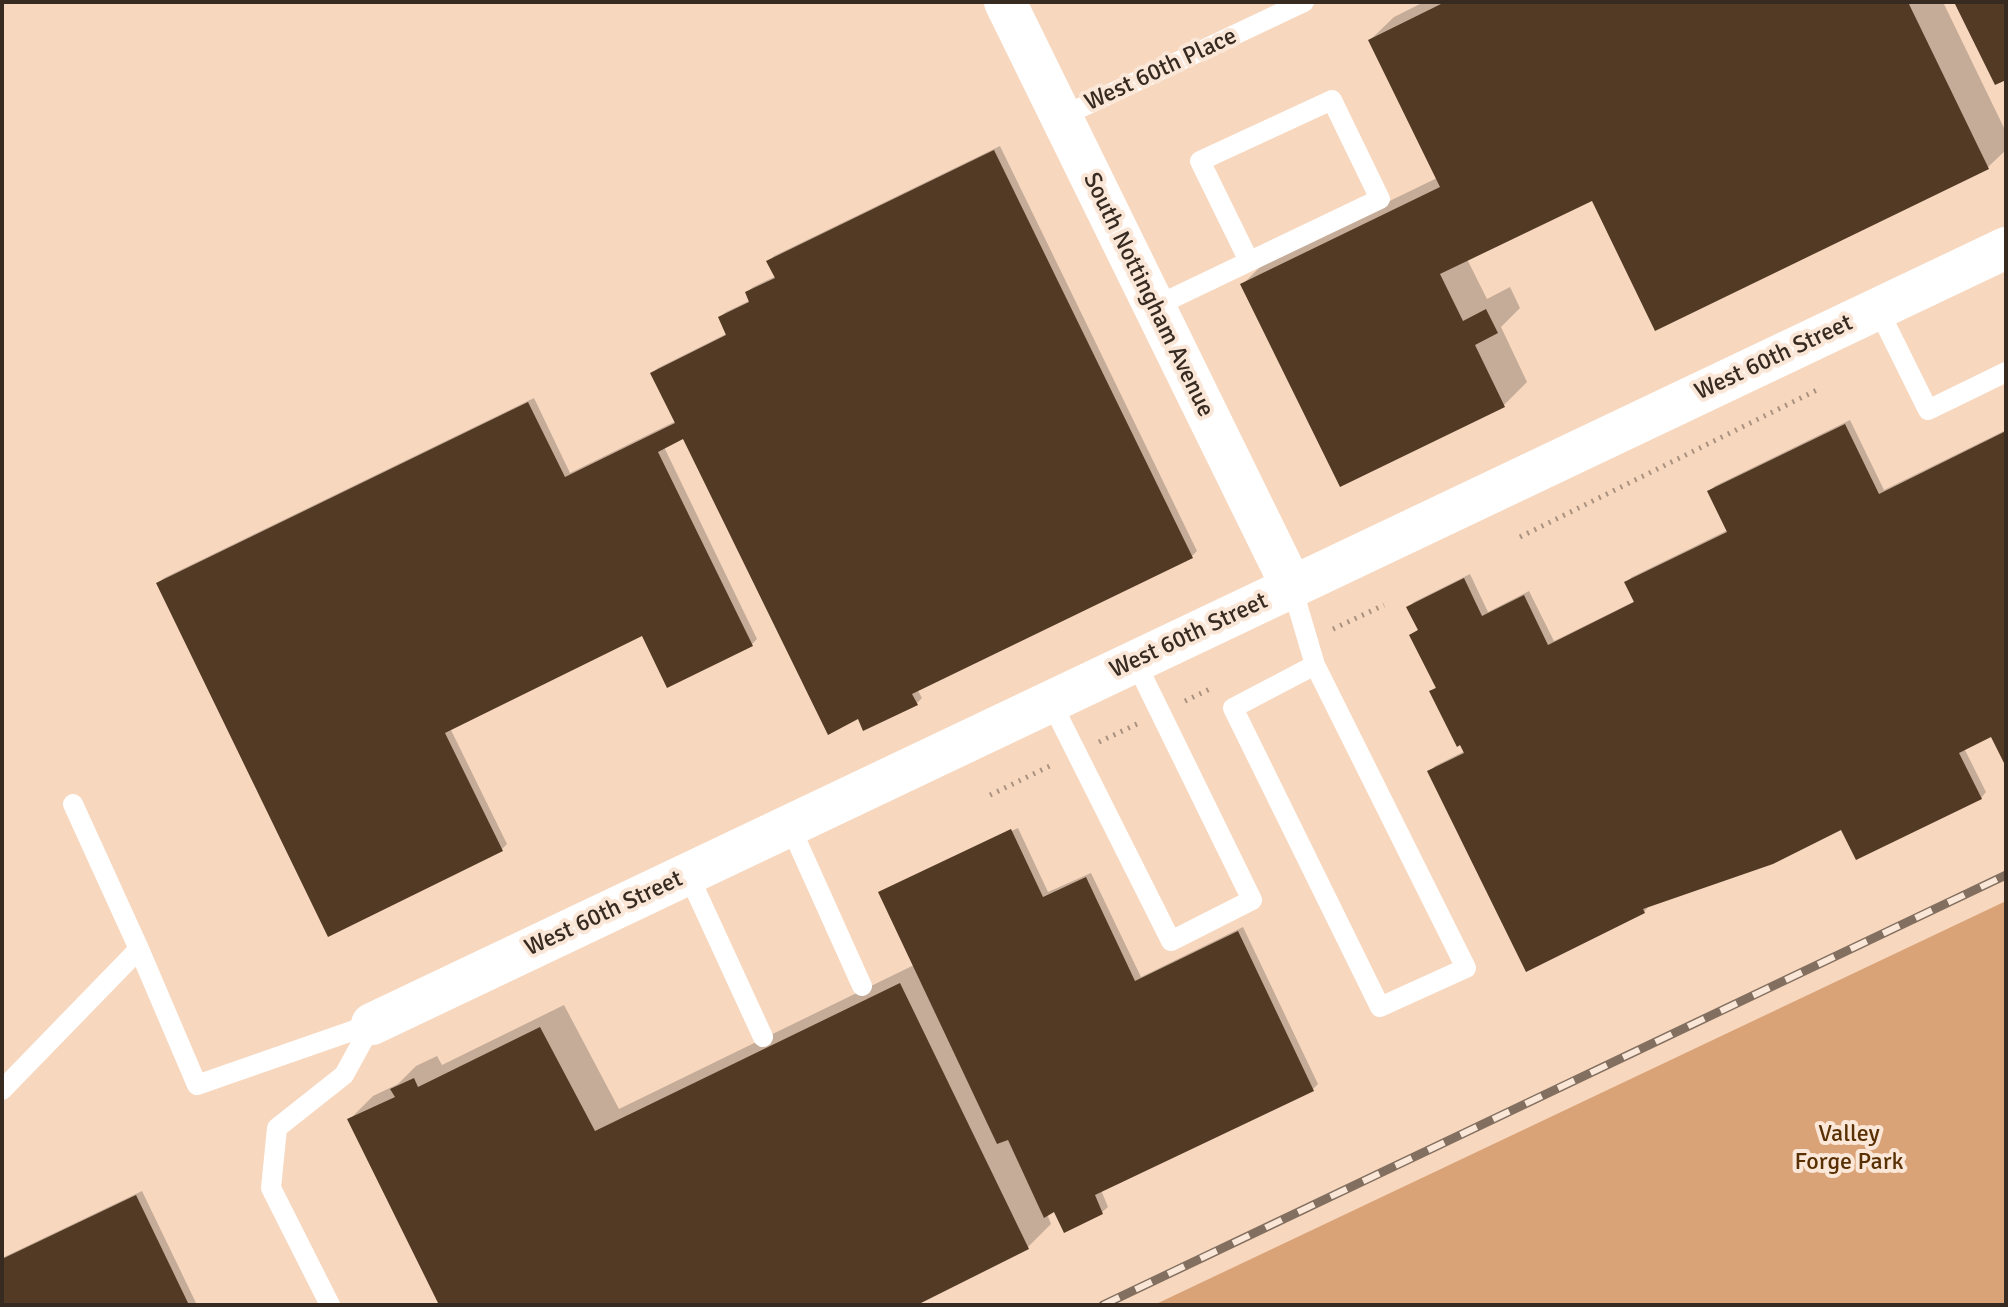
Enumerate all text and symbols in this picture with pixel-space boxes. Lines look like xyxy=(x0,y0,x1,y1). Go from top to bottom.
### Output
street label: West 60th Place xyxy=(1080,22,1242,118)
street label: South Nottingham Avenue xyxy=(1076,168,1220,422)
street label: West 60th Street xyxy=(1690,309,1858,407)
street label: West 60th Street xyxy=(1105,587,1273,685)
street label: West 60th Street xyxy=(520,865,688,963)
park label: Valley Forge Park xyxy=(1794,1121,1904,1177)

